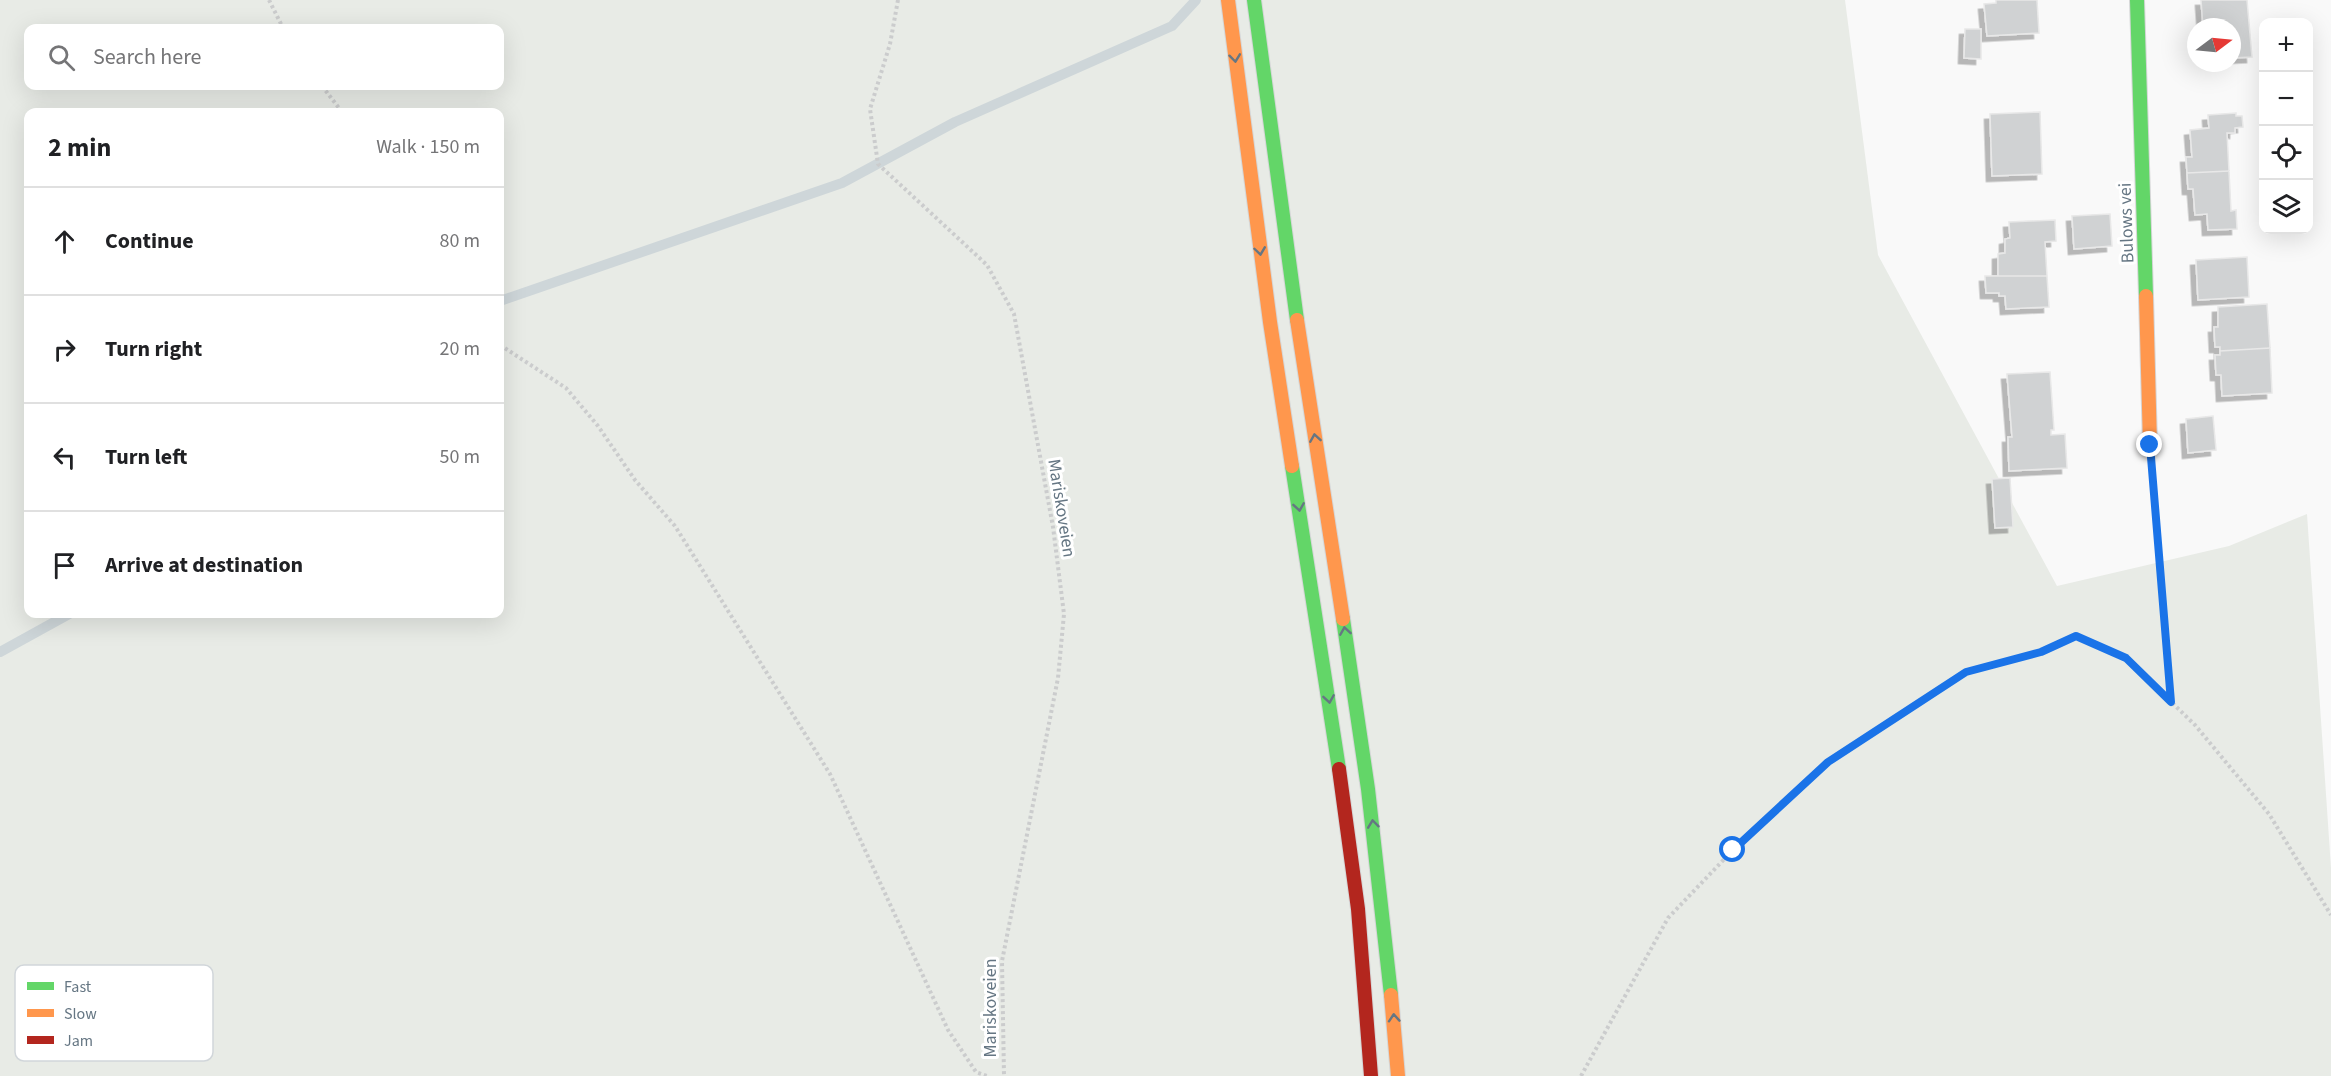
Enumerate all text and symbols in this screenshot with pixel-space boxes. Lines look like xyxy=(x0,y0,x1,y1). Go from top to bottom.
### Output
north arrow xyxy=(2187,18,2241,72)
map controls xyxy=(2259,18,2313,234)
button: + xyxy=(2259,18,2313,72)
search box xyxy=(24,24,504,90)
icon: search xyxy=(45,41,78,74)
text: Search here xyxy=(93,41,201,73)
one-way arrow xyxy=(1228,53,1241,63)
button: − xyxy=(2259,72,2313,126)
button: locate xyxy=(2259,126,2313,180)
text: 2 min xyxy=(48,129,111,166)
text: Walk · 150 m xyxy=(376,133,480,161)
button: layers xyxy=(2259,180,2313,234)
street label: Bulows vei xyxy=(2113,182,2140,264)
icon: ahead xyxy=(48,225,81,258)
text: Continue xyxy=(105,225,194,257)
text: 80 m xyxy=(440,227,480,255)
one-way arrow xyxy=(1254,247,1266,256)
icon: right xyxy=(48,333,81,366)
text: Turn right xyxy=(105,333,202,365)
text: 20 m xyxy=(440,335,480,363)
route end xyxy=(2136,431,2162,457)
one-way arrow xyxy=(1310,434,1322,443)
icon: left xyxy=(48,441,81,474)
text: Turn left xyxy=(105,441,187,473)
text: 50 m xyxy=(440,443,480,471)
street label: Mariskoveien xyxy=(1041,457,1082,559)
one-way arrow xyxy=(1292,502,1304,511)
icon: arrive xyxy=(48,549,81,582)
text: Arrive at destination xyxy=(105,549,303,581)
one-way arrow xyxy=(1340,626,1352,635)
one-way arrow xyxy=(1322,695,1334,704)
one-way arrow xyxy=(1367,819,1380,828)
route start xyxy=(1719,836,1745,862)
street label: Mariskoveien xyxy=(978,958,1003,1058)
legend xyxy=(15,965,213,1061)
text: Fast xyxy=(64,976,92,998)
text: Slow xyxy=(64,1003,97,1025)
one-way arrow xyxy=(1388,1013,1401,1022)
text: Jam xyxy=(64,1030,93,1052)

